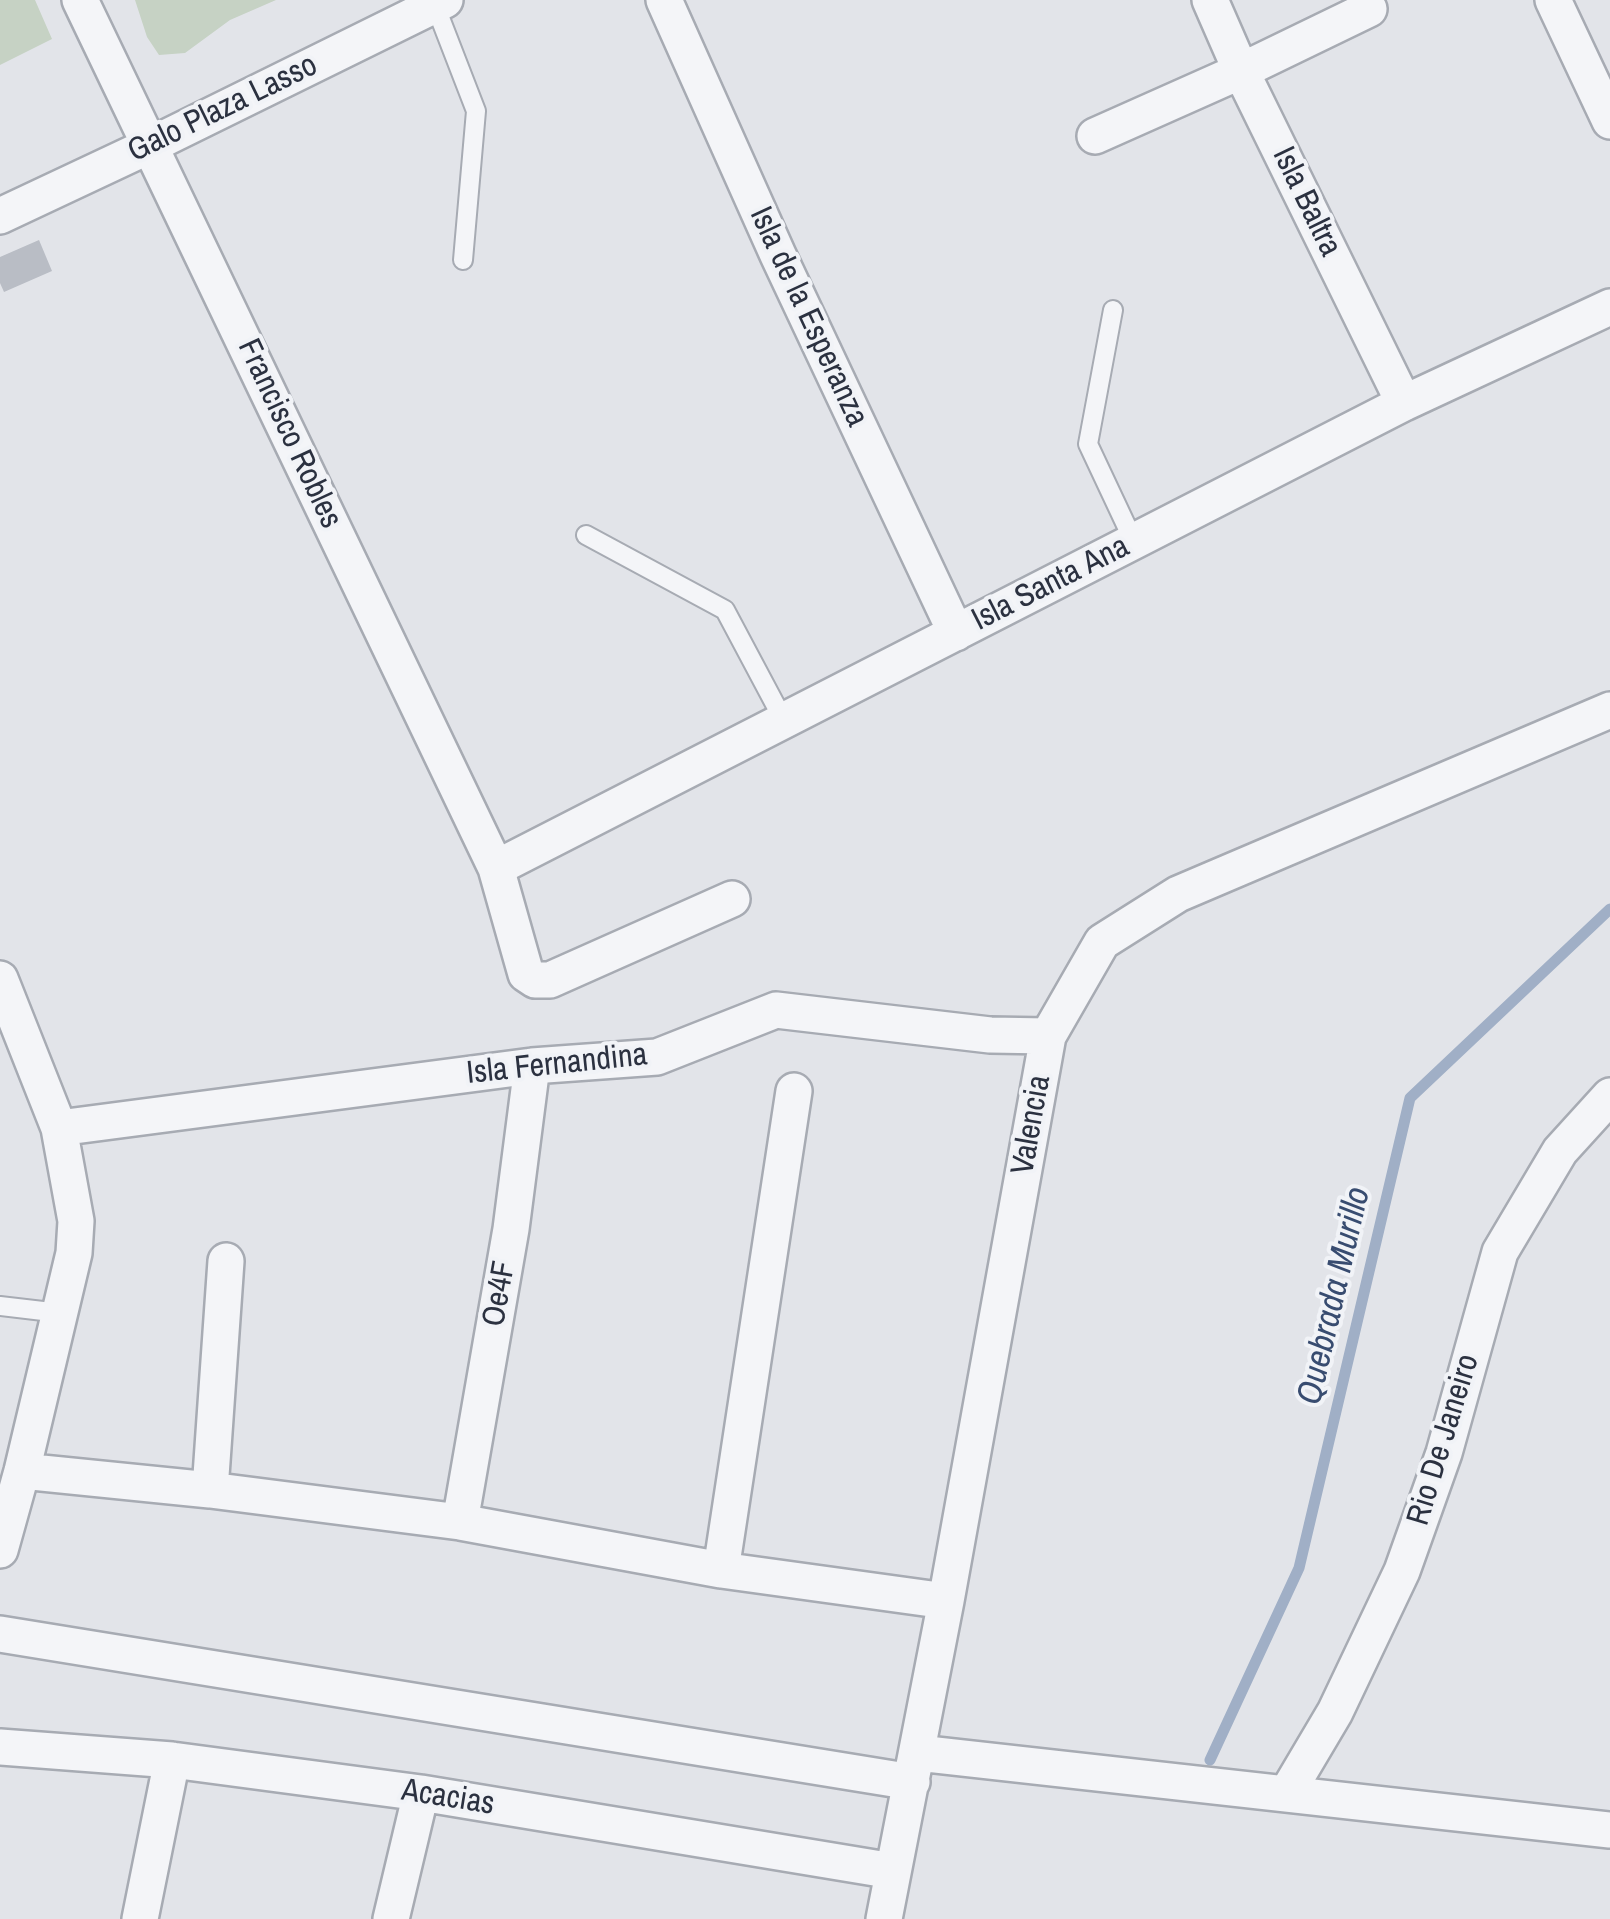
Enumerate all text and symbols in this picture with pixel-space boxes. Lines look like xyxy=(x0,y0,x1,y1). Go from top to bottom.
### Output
street label: Galo Plaza Lasso xyxy=(122,47,324,171)
street label: Isla Baltra xyxy=(1263,141,1349,263)
street label: Isla de la Esperanza xyxy=(740,201,876,433)
street label: Francisco Robles xyxy=(228,333,350,535)
street label: Isla Santa Ana xyxy=(966,528,1136,640)
street label: Isla Fernandina xyxy=(465,1036,649,1094)
street label: Valencia xyxy=(1004,1072,1060,1178)
water label: Quebrada Murillo xyxy=(1290,1183,1380,1409)
street label: Oe4F xyxy=(475,1258,525,1330)
street label: Rio De Janeiro xyxy=(1400,1350,1488,1530)
street label: Acacias xyxy=(399,1772,497,1824)

